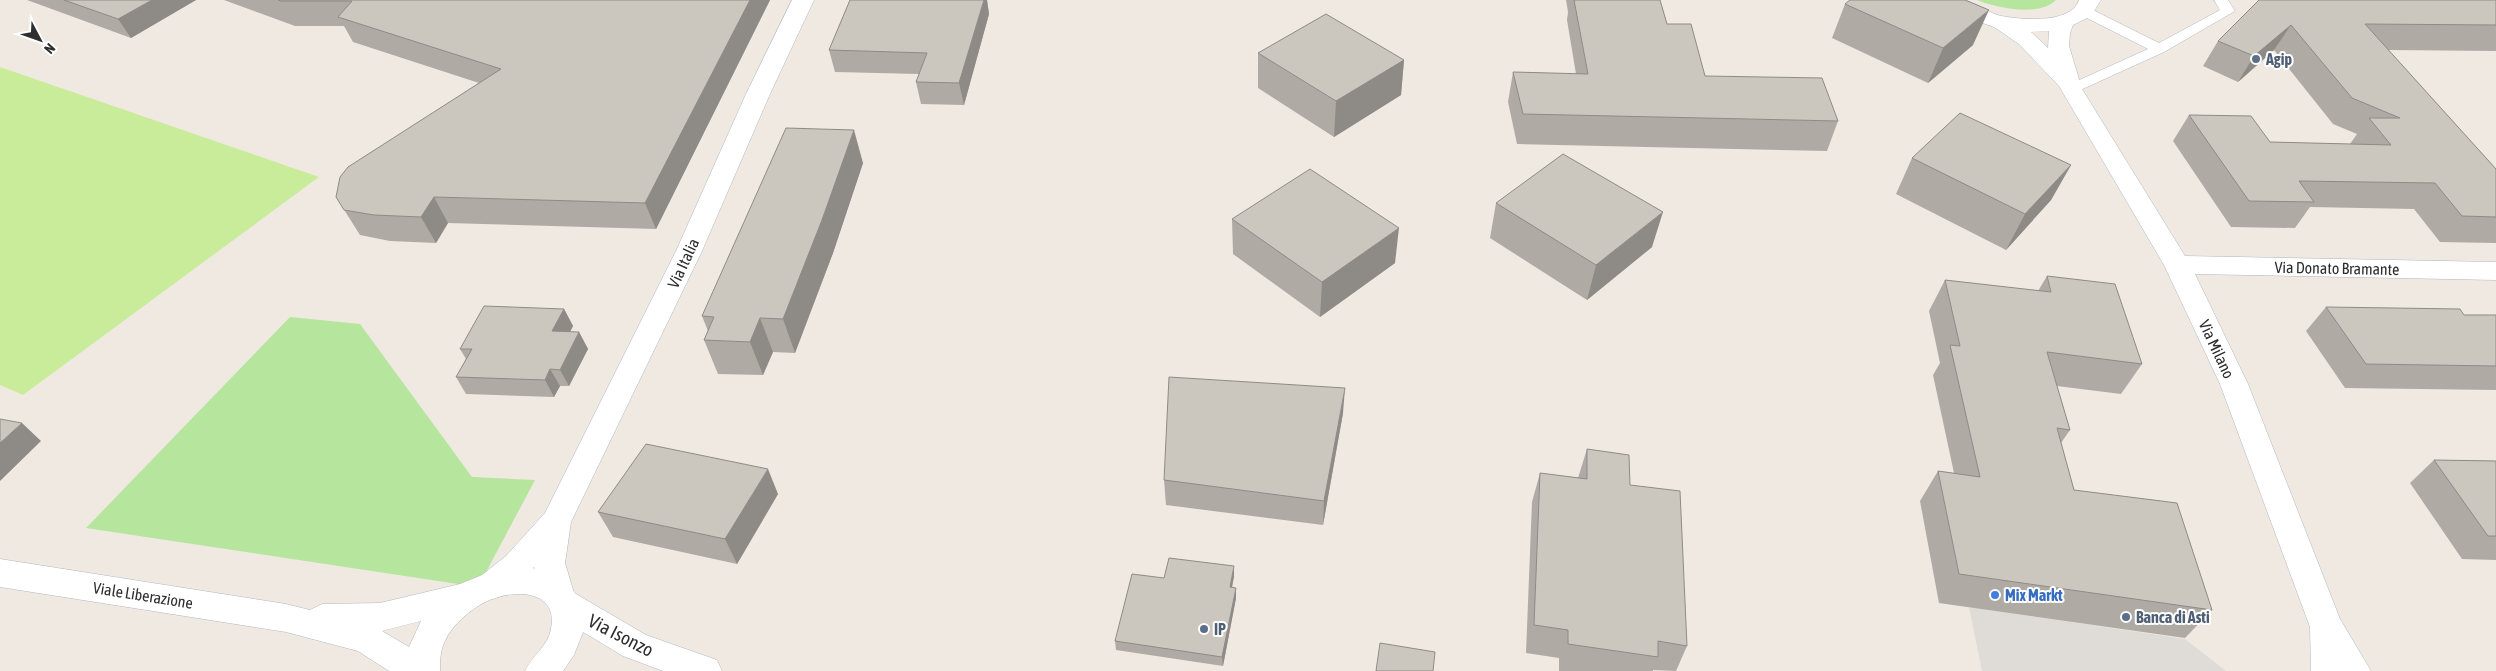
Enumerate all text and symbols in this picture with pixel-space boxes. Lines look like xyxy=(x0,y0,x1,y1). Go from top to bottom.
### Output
north arrow xyxy=(15,15,65,65)
text: N xyxy=(41,40,59,57)
place label: Agip xyxy=(2265,50,2292,68)
marker: Agip xyxy=(2250,53,2262,65)
street label: Via Italia xyxy=(664,235,702,291)
street label: Via Donato Bramante xyxy=(2274,258,2400,278)
street label: Via Milano xyxy=(2196,317,2238,381)
street label: Viale Liberazione xyxy=(92,578,194,612)
place label: Mix Markt xyxy=(2005,586,2063,604)
marker: Mix Markt xyxy=(1989,589,2001,601)
place label: Banca di Asti xyxy=(2136,608,2210,626)
street label: Via Isonzo xyxy=(585,609,657,661)
marker: Banca di Asti xyxy=(2120,611,2132,623)
place label: IP xyxy=(1214,620,1226,638)
marker: IP xyxy=(1198,623,1210,635)

